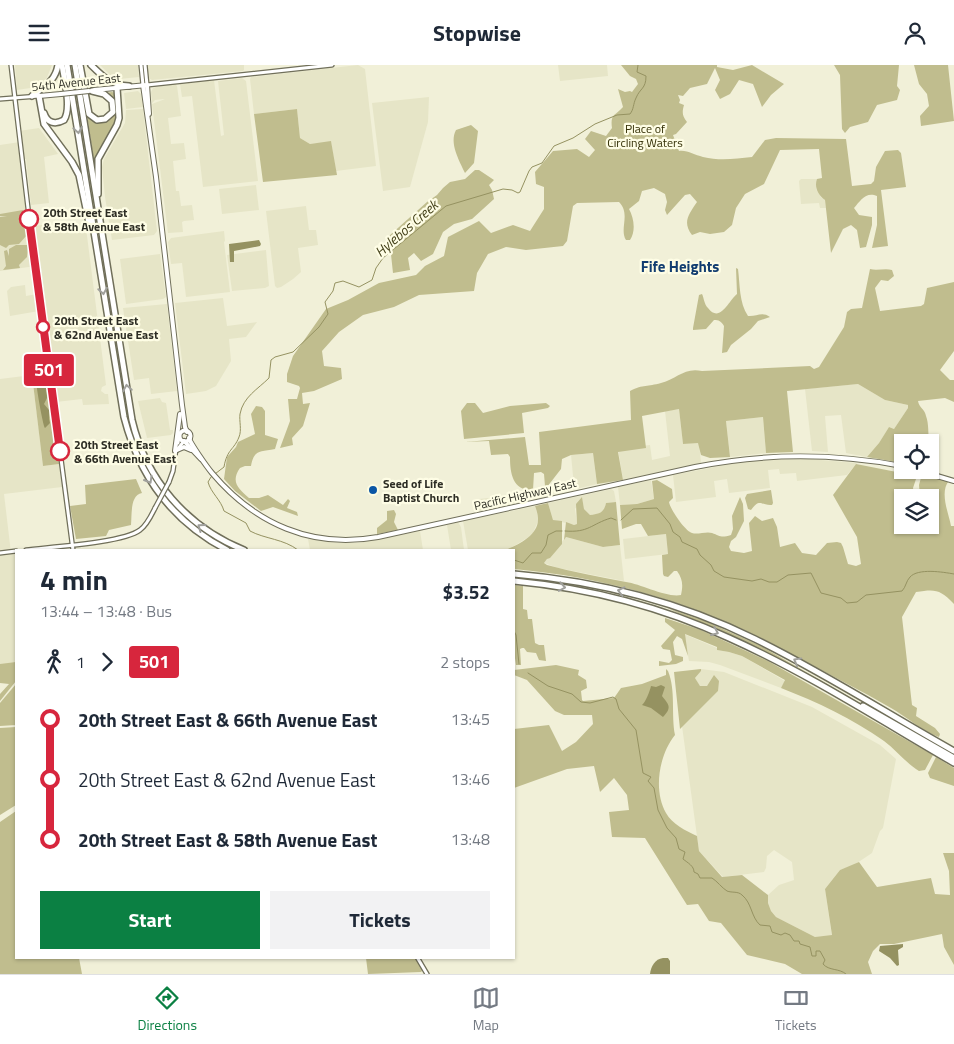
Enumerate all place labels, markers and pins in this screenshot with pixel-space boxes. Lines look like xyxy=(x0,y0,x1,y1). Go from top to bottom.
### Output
place label: 20th Street East & 58th Avenue East xyxy=(43,203,146,236)
marker: 20th Street East & 58th Avenue East xyxy=(19,209,39,229)
place label: 20th Street East & 62nd Avenue East xyxy=(54,311,159,344)
marker: 20th Street East & 62nd Avenue East xyxy=(36,320,50,334)
place label: 20th Street East & 66th Avenue East xyxy=(74,435,177,468)
marker: 20th Street East & 66th Avenue East xyxy=(50,441,70,461)
place label: Seed of Life Baptist Church xyxy=(383,474,459,507)
marker: Seed of Life Baptist Church xyxy=(367,484,379,496)

